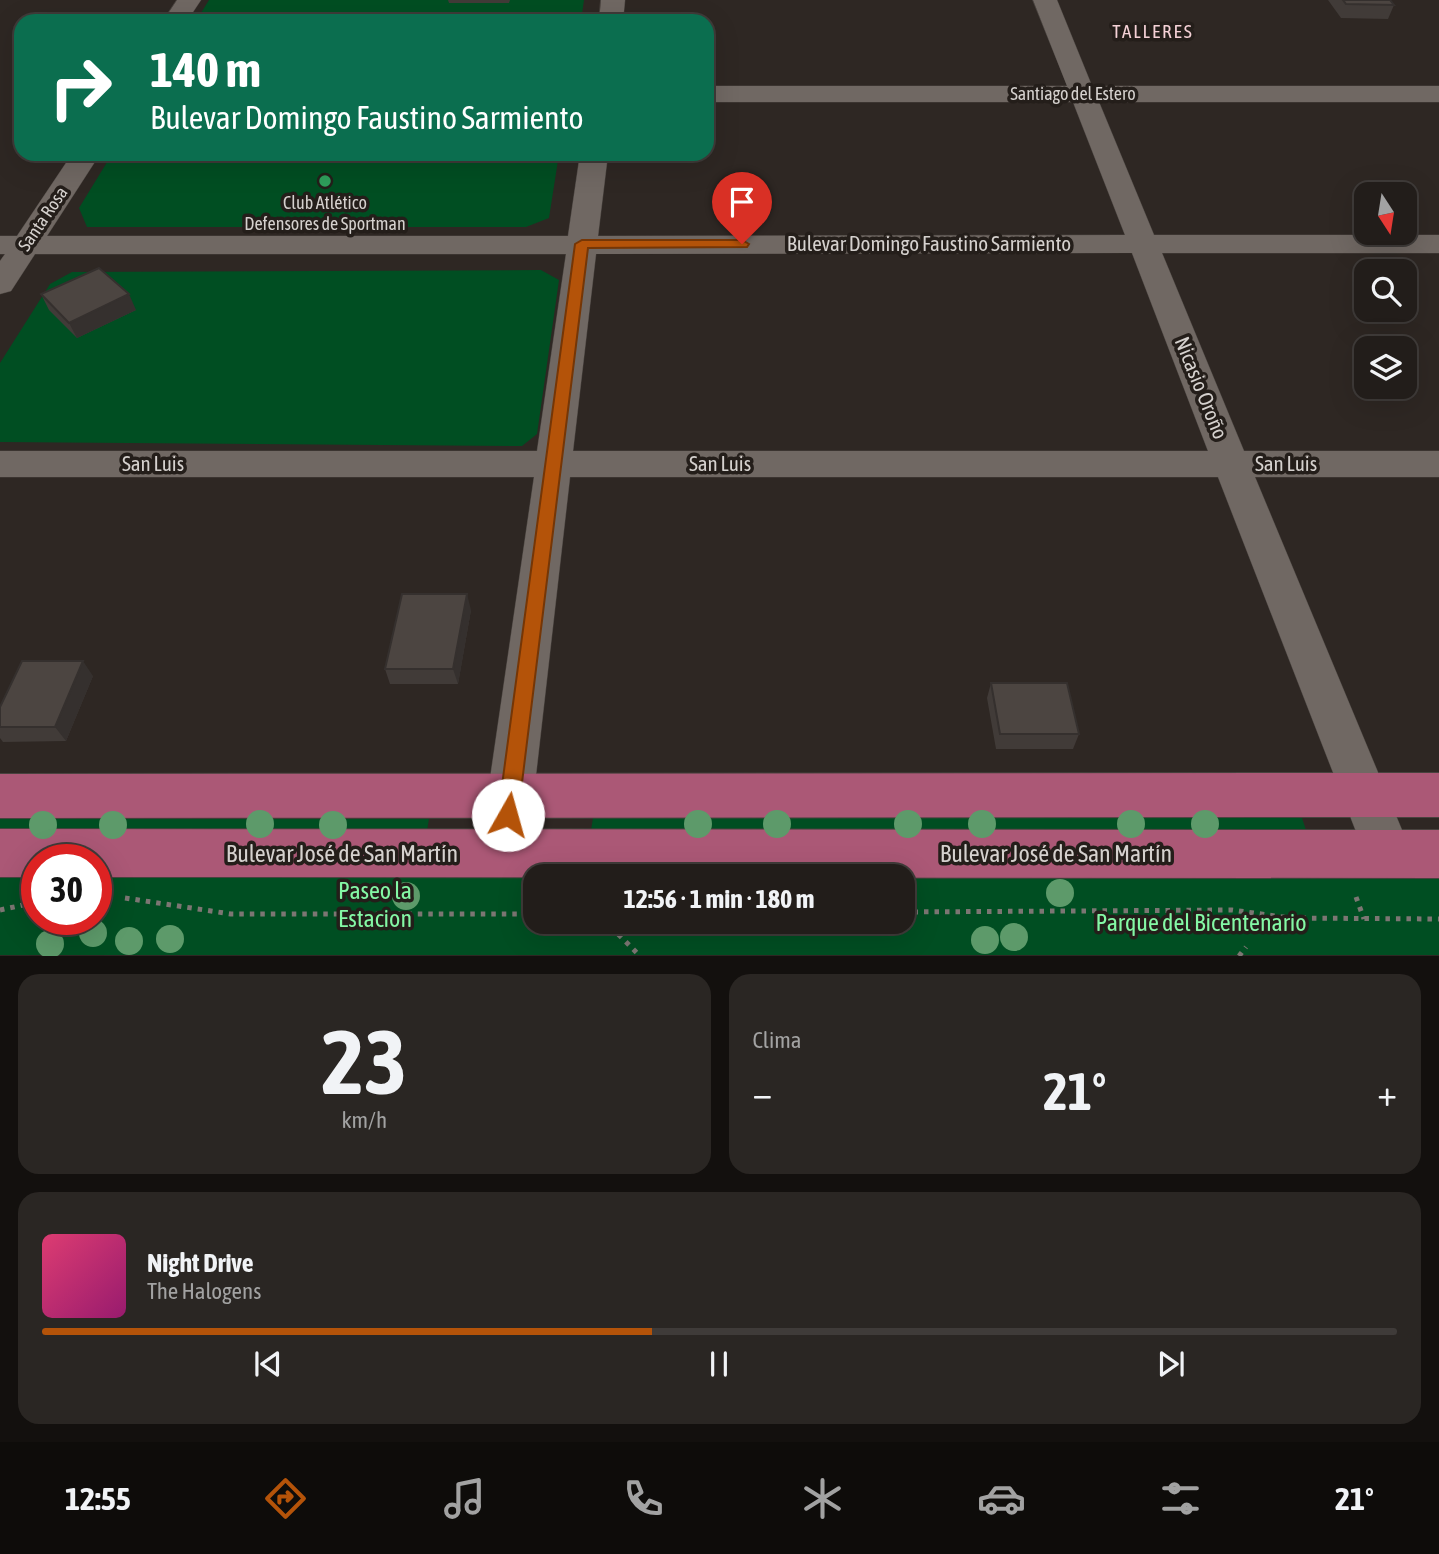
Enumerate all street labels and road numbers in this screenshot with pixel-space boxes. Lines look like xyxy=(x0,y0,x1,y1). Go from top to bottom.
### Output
street label: Santiago del Estero xyxy=(1010,83,1136,104)
street label: Santa Rosa xyxy=(14,183,72,255)
street label: Bulevar Domingo Faustino Sarmiento xyxy=(787,231,1071,255)
street label: Nicasio Oroño xyxy=(1171,333,1233,442)
street label: San Luis xyxy=(122,451,184,475)
street label: San Luis xyxy=(689,451,751,475)
street label: San Luis xyxy=(1255,451,1317,475)
street label: Bulevar José de San Martín xyxy=(226,840,458,867)
street label: Bulevar José de San Martín xyxy=(940,840,1172,867)

